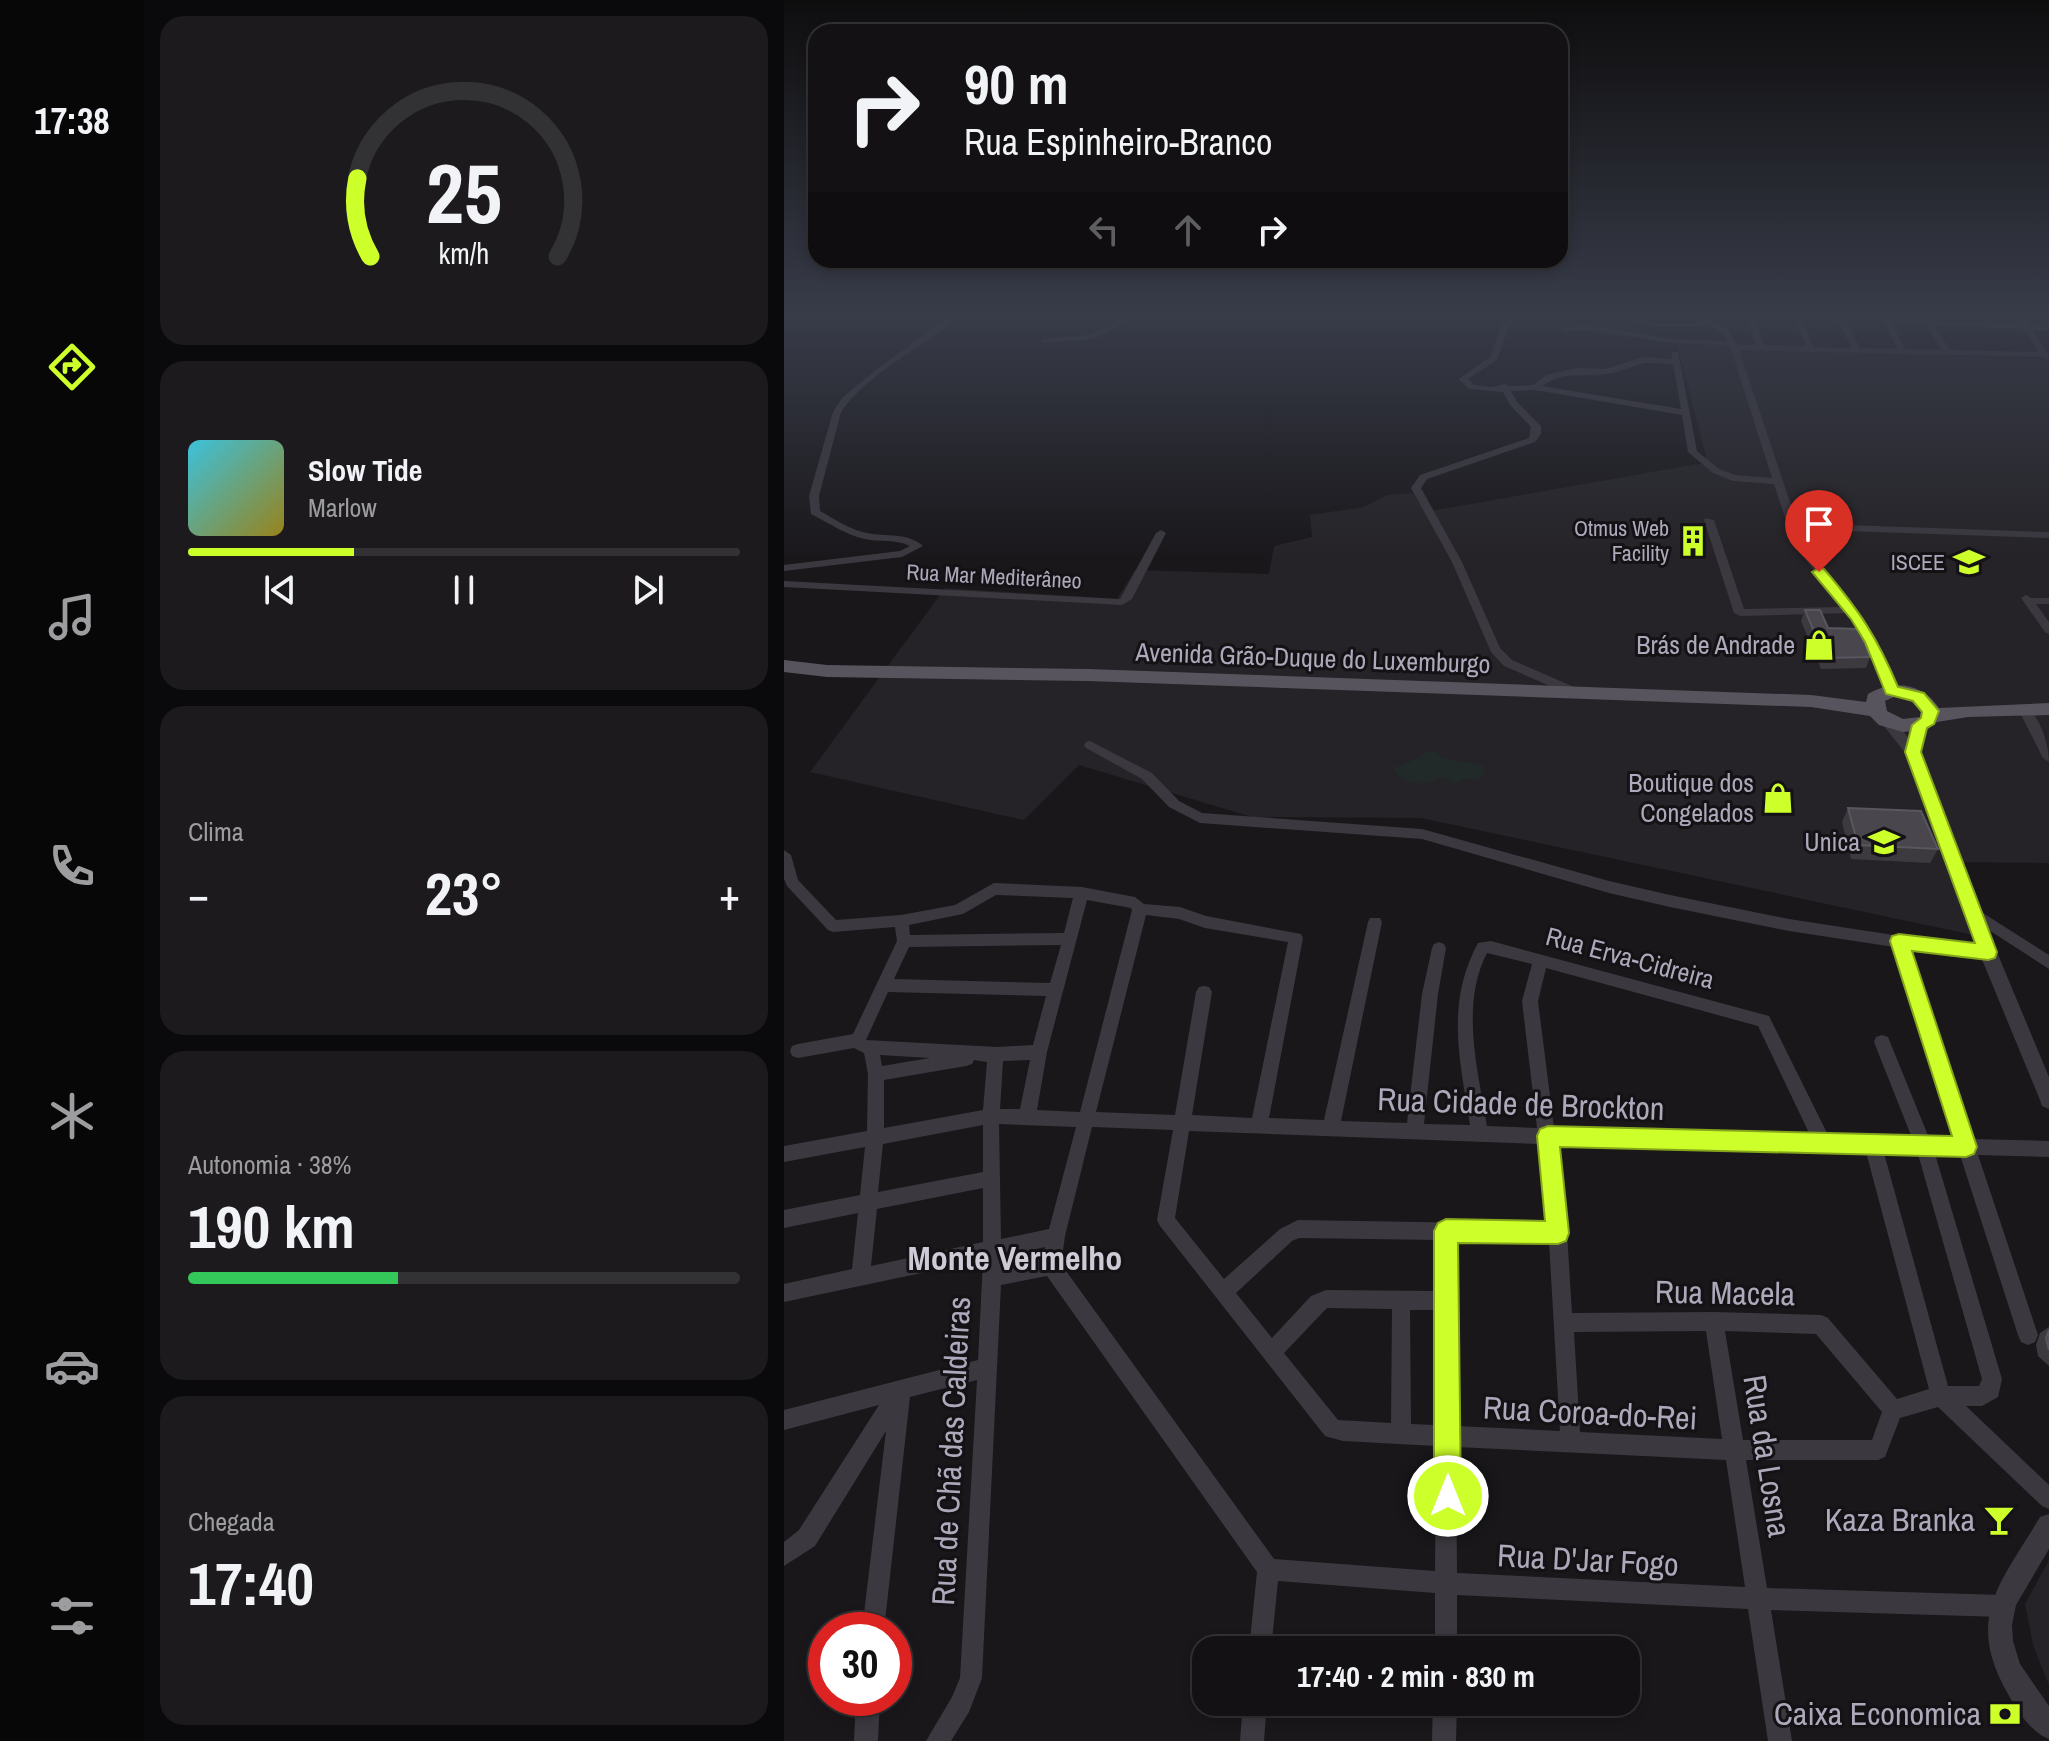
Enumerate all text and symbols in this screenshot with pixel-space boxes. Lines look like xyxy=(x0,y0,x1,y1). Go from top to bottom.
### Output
text: 90 m xyxy=(964,46,1069,121)
icon: right xyxy=(832,56,936,160)
text: 17:38 xyxy=(34,97,110,145)
text: Rua Espinheiro-Branco xyxy=(964,118,1272,166)
text: 25 xyxy=(426,136,502,248)
icon: left xyxy=(1082,208,1126,252)
icon: ahead xyxy=(1166,208,1210,252)
icon: right xyxy=(1250,208,1294,252)
text: km/h xyxy=(439,234,489,273)
icon: directions xyxy=(44,339,100,395)
text: Slow Tide xyxy=(308,450,422,490)
text: Marlow xyxy=(308,490,377,525)
pin xyxy=(1785,490,1853,572)
icon: arrive xyxy=(1797,502,1841,546)
place label: Otmus Web Facility xyxy=(1574,513,1669,568)
building icon: Otmus Web Facility xyxy=(1676,524,1710,558)
school or university icon: ISCEE xyxy=(1952,545,1986,579)
place label: ISCEE xyxy=(1891,547,1945,577)
street label: Rua Mar Mediterâneo xyxy=(906,556,1082,596)
icon: previous xyxy=(258,568,302,612)
icon: pause xyxy=(442,568,486,612)
icon: next xyxy=(626,568,670,612)
icon: music xyxy=(44,589,100,645)
place label: Brás de Andrade xyxy=(1636,627,1795,662)
shop icon: Brás de Andrade xyxy=(1802,628,1836,662)
street label: Avenida Grão-Duque do Luxemburgo xyxy=(1134,634,1491,681)
place label: Boutique dos Congelados xyxy=(1628,765,1754,830)
shop icon: Boutique dos Congelados xyxy=(1761,781,1795,815)
text: Clima xyxy=(188,814,244,849)
place label: Unica xyxy=(1804,824,1860,859)
school or university icon: Unica xyxy=(1867,825,1901,859)
icon: phone xyxy=(44,838,100,894)
text: 23° xyxy=(425,853,503,934)
text: − xyxy=(188,864,209,924)
text: + xyxy=(719,864,740,924)
street label: Rua Erva-Cidreira xyxy=(1542,918,1718,997)
street label: Rua Cidade de Brockton xyxy=(1377,1077,1665,1130)
icon: climate xyxy=(44,1088,100,1144)
text: Autonomia · 38% xyxy=(188,1147,352,1182)
text: 190 km xyxy=(188,1186,355,1267)
district label: Monte Vermelho xyxy=(908,1235,1122,1281)
street label: Rua Macela xyxy=(1655,1270,1796,1315)
street label: Rua de Chã das Caldeiras xyxy=(921,1295,980,1606)
icon: car xyxy=(44,1338,100,1394)
street label: Rua da Losna xyxy=(1733,1372,1802,1540)
street label: Rua Coroa-do-Rei xyxy=(1482,1385,1698,1440)
position arrow xyxy=(1406,1454,1490,1538)
place label: Kaza Branka xyxy=(1825,1498,1975,1541)
bar icon: Kaza Branka xyxy=(1982,1503,2016,1537)
text: Chegada xyxy=(188,1504,275,1539)
street label: Rua D'Jar Fogo xyxy=(1496,1533,1680,1586)
text: 17:40 xyxy=(188,1543,314,1624)
icon: filters xyxy=(44,1588,100,1644)
speed limit sign: 30 xyxy=(808,1612,912,1716)
text: 17:40 · 2 min · 830 m xyxy=(1297,1656,1535,1696)
place label: Caixa Economica xyxy=(1774,1692,1981,1735)
bank icon: Caixa Economica xyxy=(1988,1697,2022,1731)

